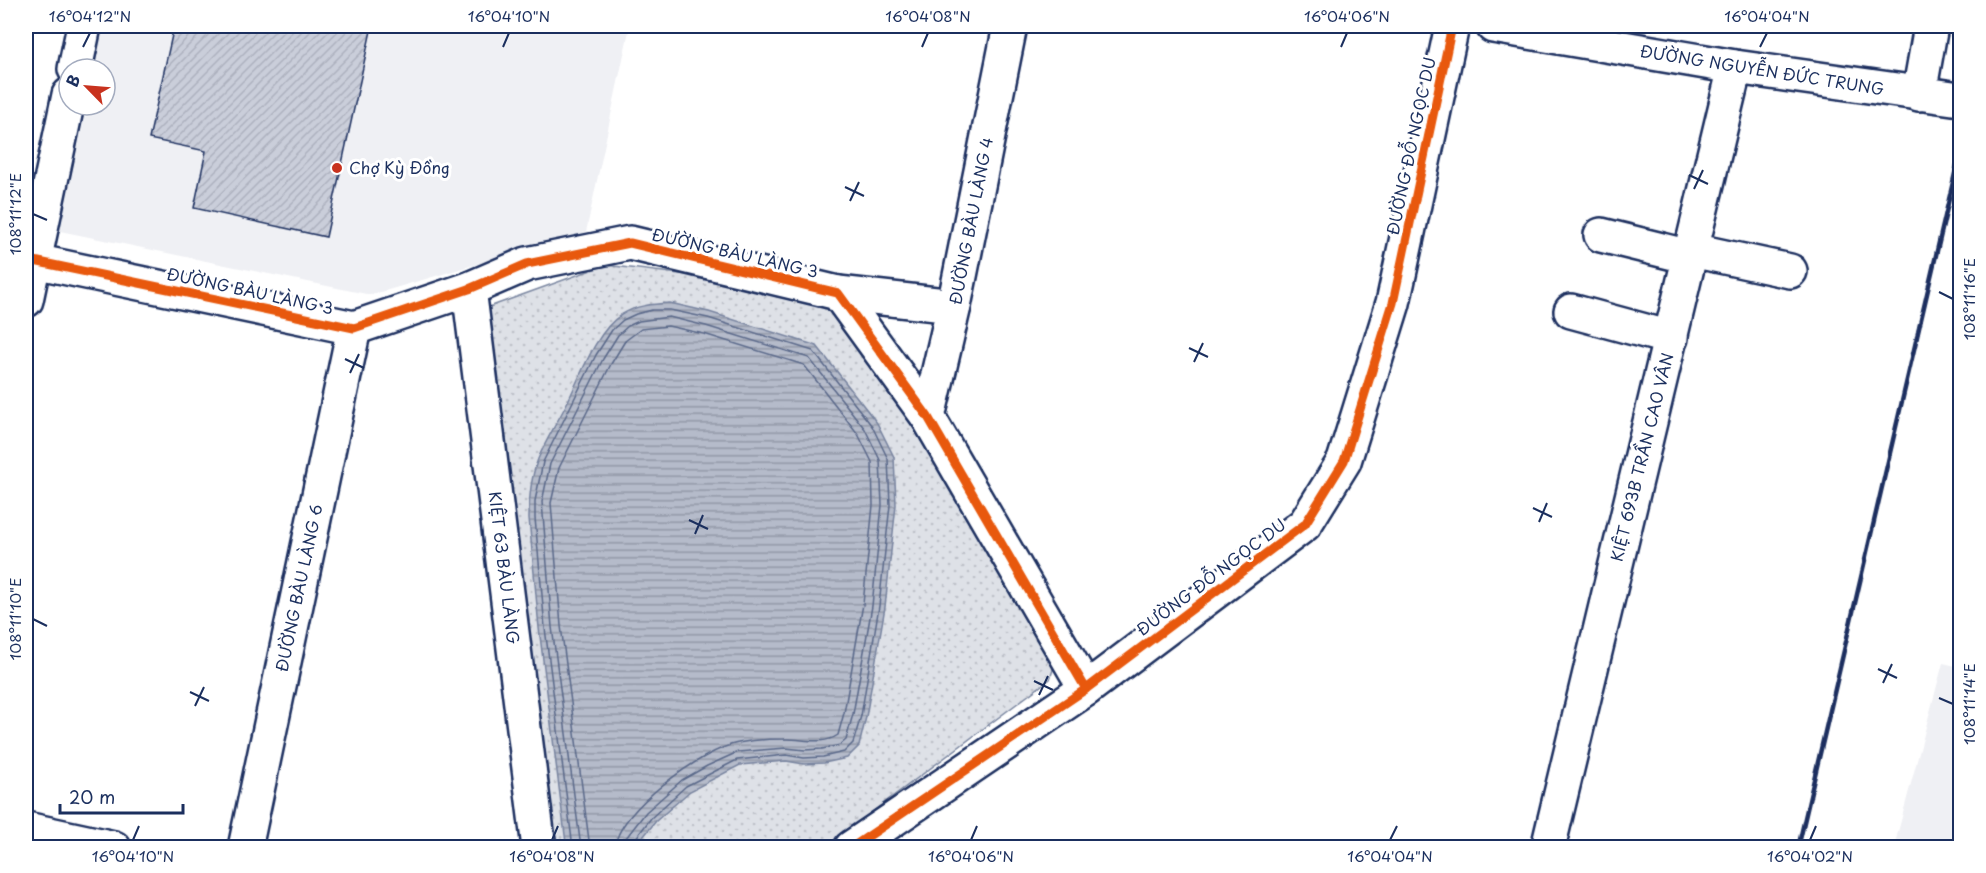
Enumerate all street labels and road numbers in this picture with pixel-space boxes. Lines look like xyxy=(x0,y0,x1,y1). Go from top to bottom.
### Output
street label: ĐƯỜNG NGUYỄN ĐỨC TRUNG xyxy=(1638,37,1886,100)
street label: ĐƯỜNG ĐỖ NGỌC DU xyxy=(1378,54,1441,237)
street label: ĐƯỜNG BÀU LÀNG 4 xyxy=(942,135,998,307)
street label: ĐƯỜNG BÀU LÀNG 3 xyxy=(650,221,821,283)
street label: ĐƯỜNG BÀU LÀNG 3 xyxy=(165,261,336,319)
street label: KIỆT 693B TRẦN CAO VÂN xyxy=(1603,350,1679,564)
street label: KIỆT 63 BÀU LÀNG xyxy=(484,490,526,646)
street label: ĐƯỜNG BÀU LÀNG 6 xyxy=(269,502,328,674)
street label: ĐƯỜNG ĐỖ NGỌC DU xyxy=(1130,511,1290,640)

